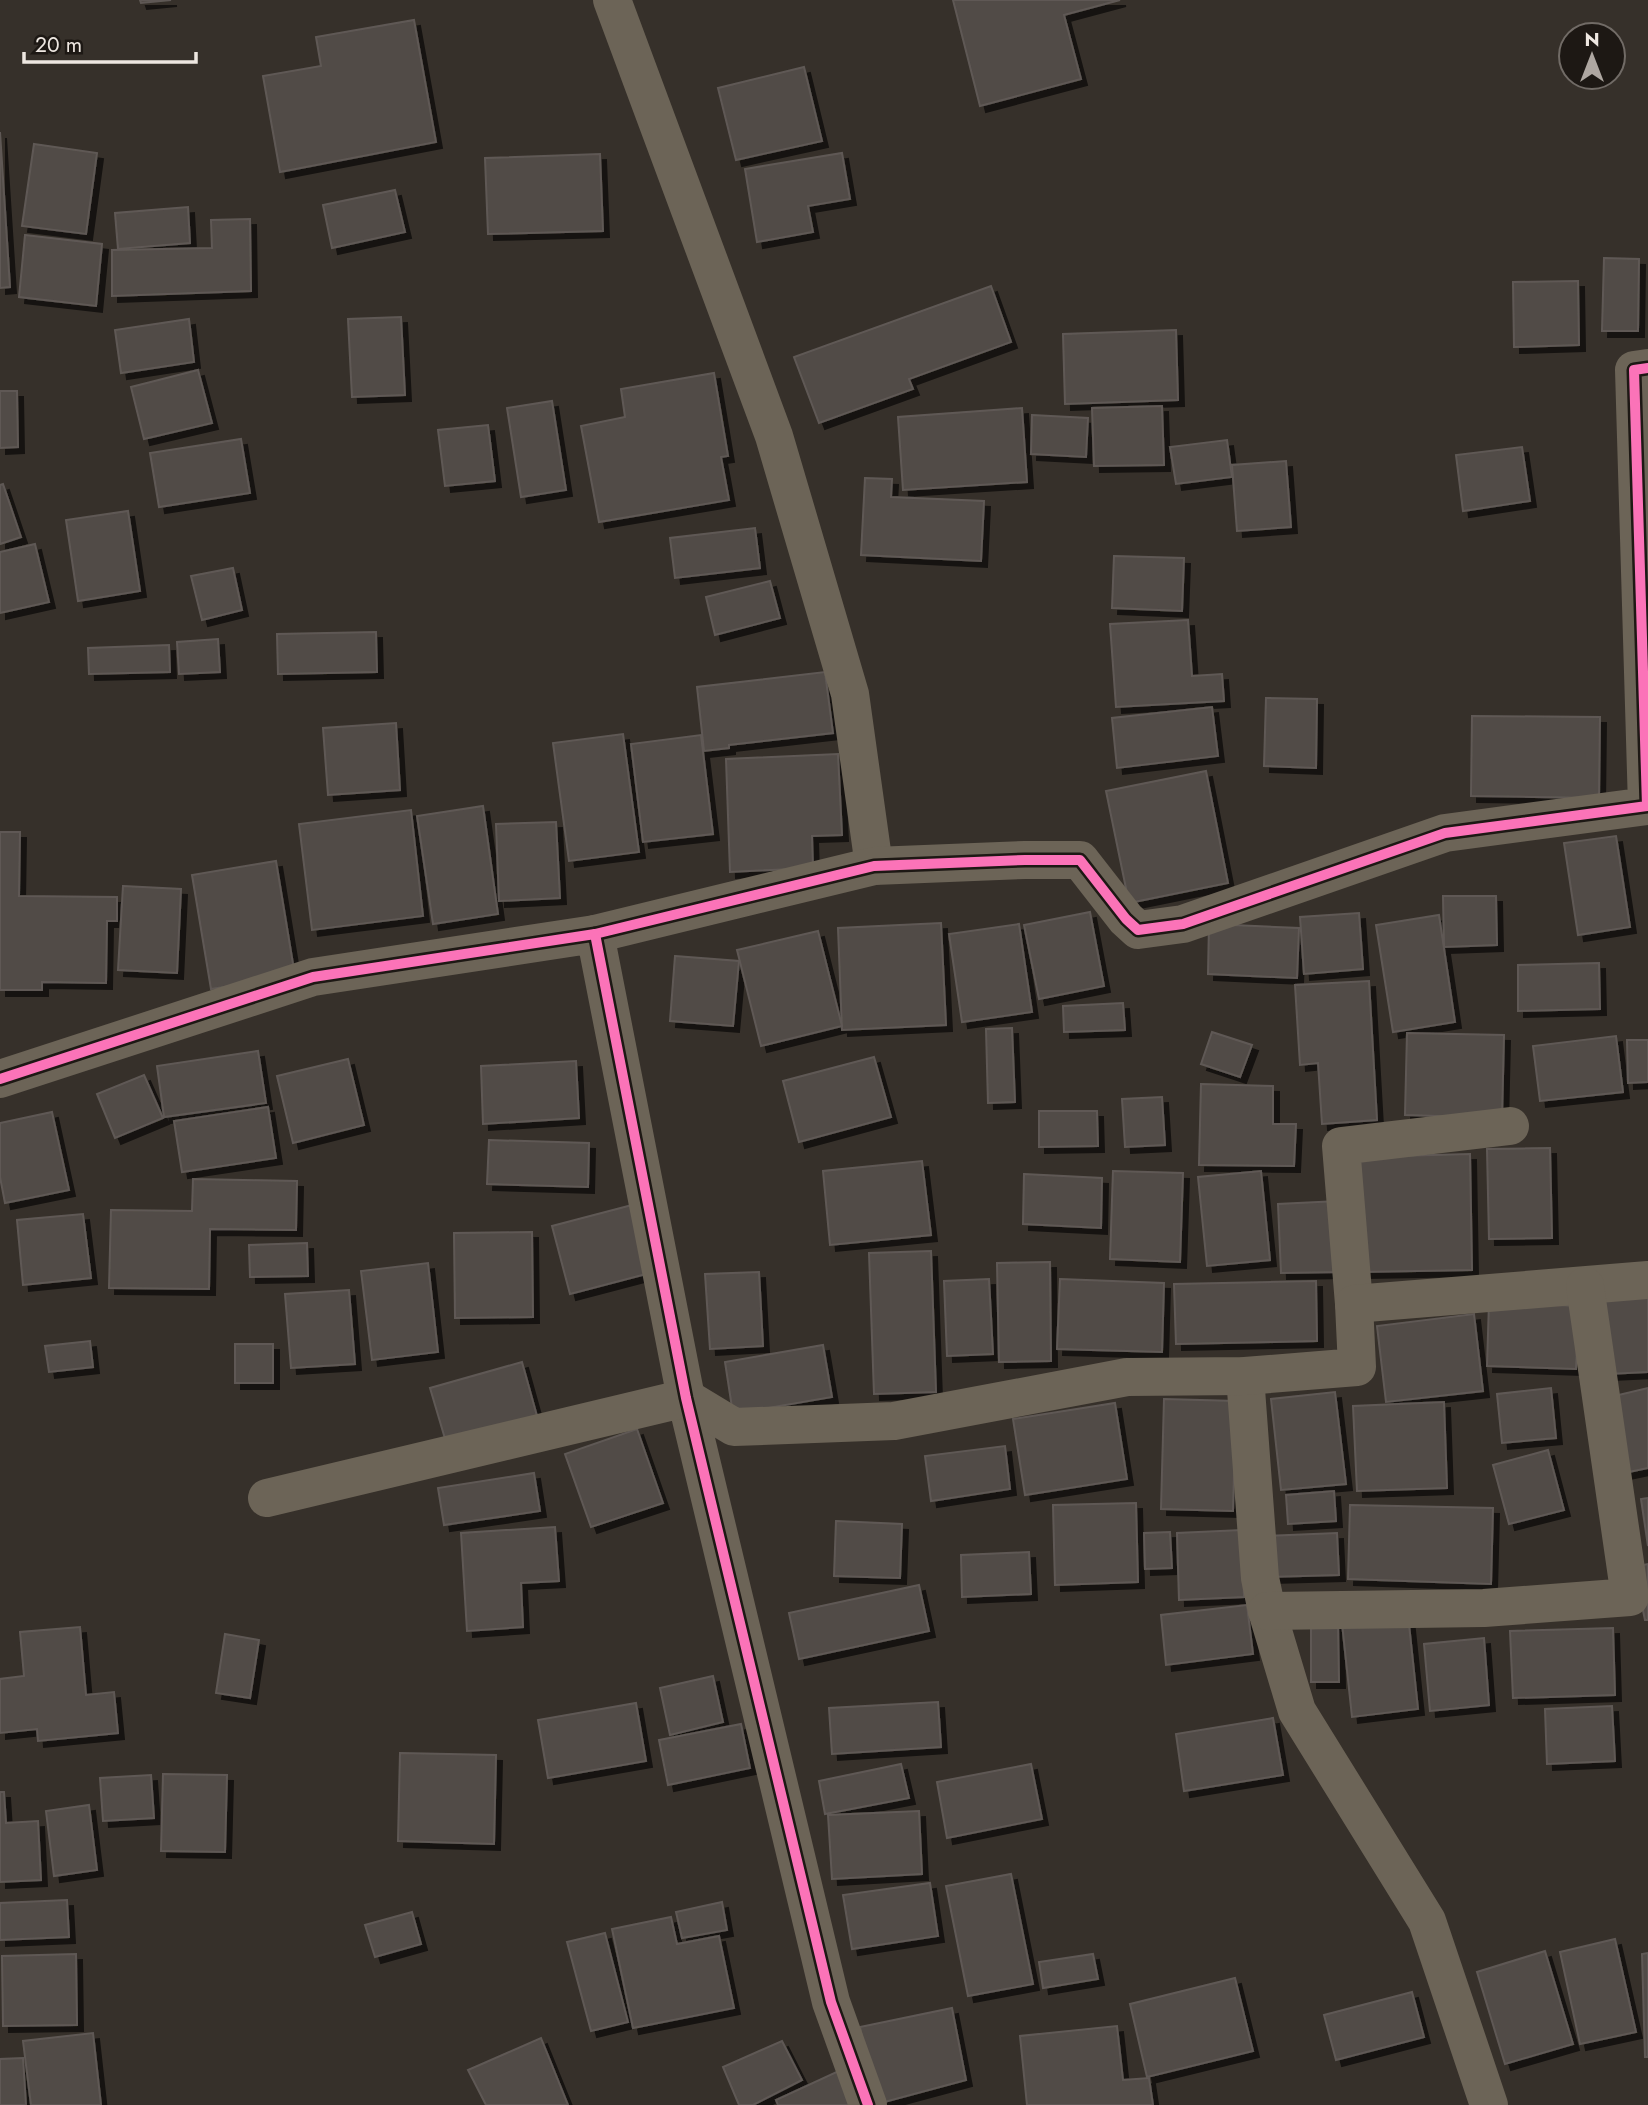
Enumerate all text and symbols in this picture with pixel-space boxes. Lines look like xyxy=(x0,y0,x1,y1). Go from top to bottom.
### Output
scale bar xyxy=(24,21,196,65)
north arrow xyxy=(1557,21,1627,91)
text: N xyxy=(1584,26,1600,53)
text: 20 m xyxy=(35,30,82,60)

